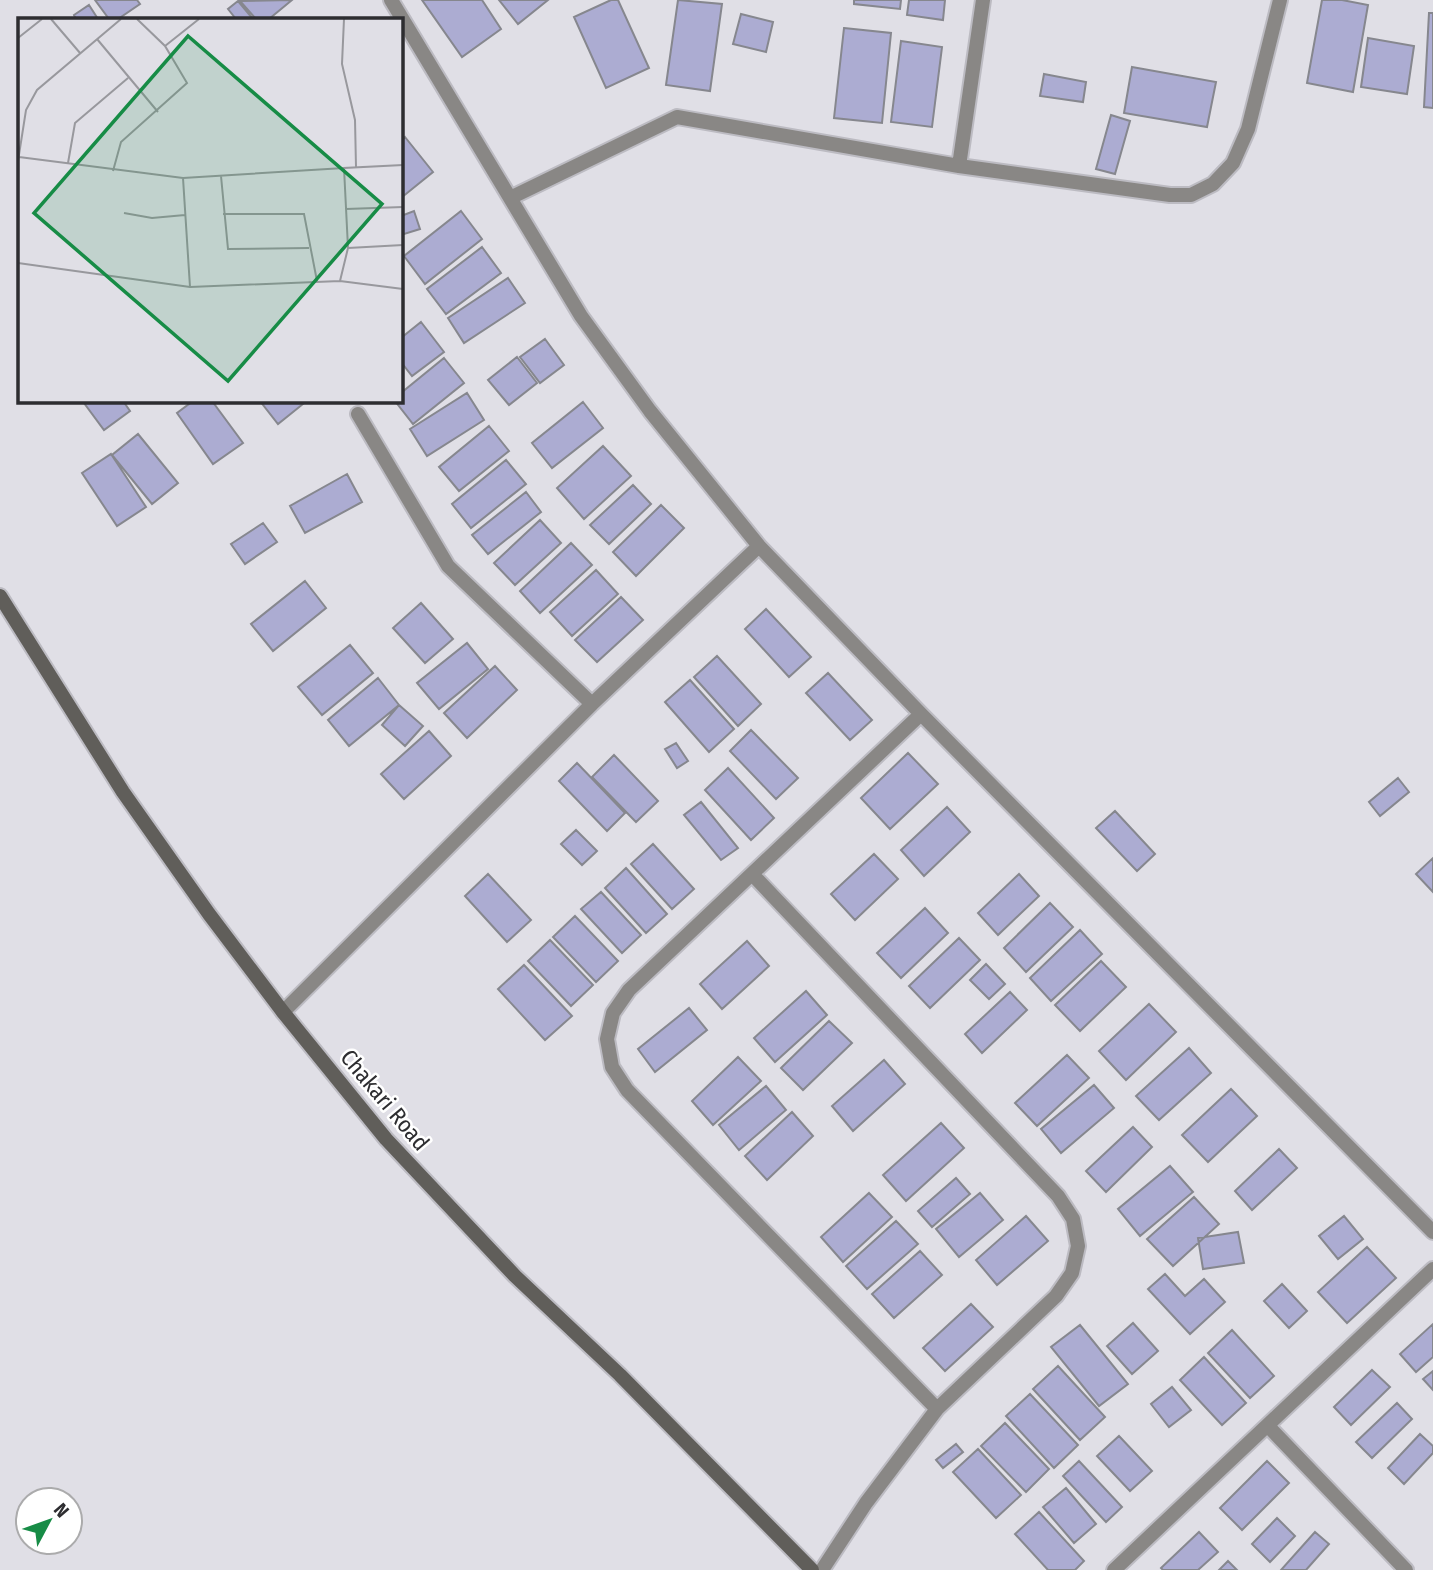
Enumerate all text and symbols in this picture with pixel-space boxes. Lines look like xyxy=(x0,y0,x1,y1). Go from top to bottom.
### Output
inset map xyxy=(18,18,402,402)
street label: Chakari Road xyxy=(335,1044,435,1156)
north arrow xyxy=(14,1486,84,1556)
text: N xyxy=(49,1498,74,1522)

